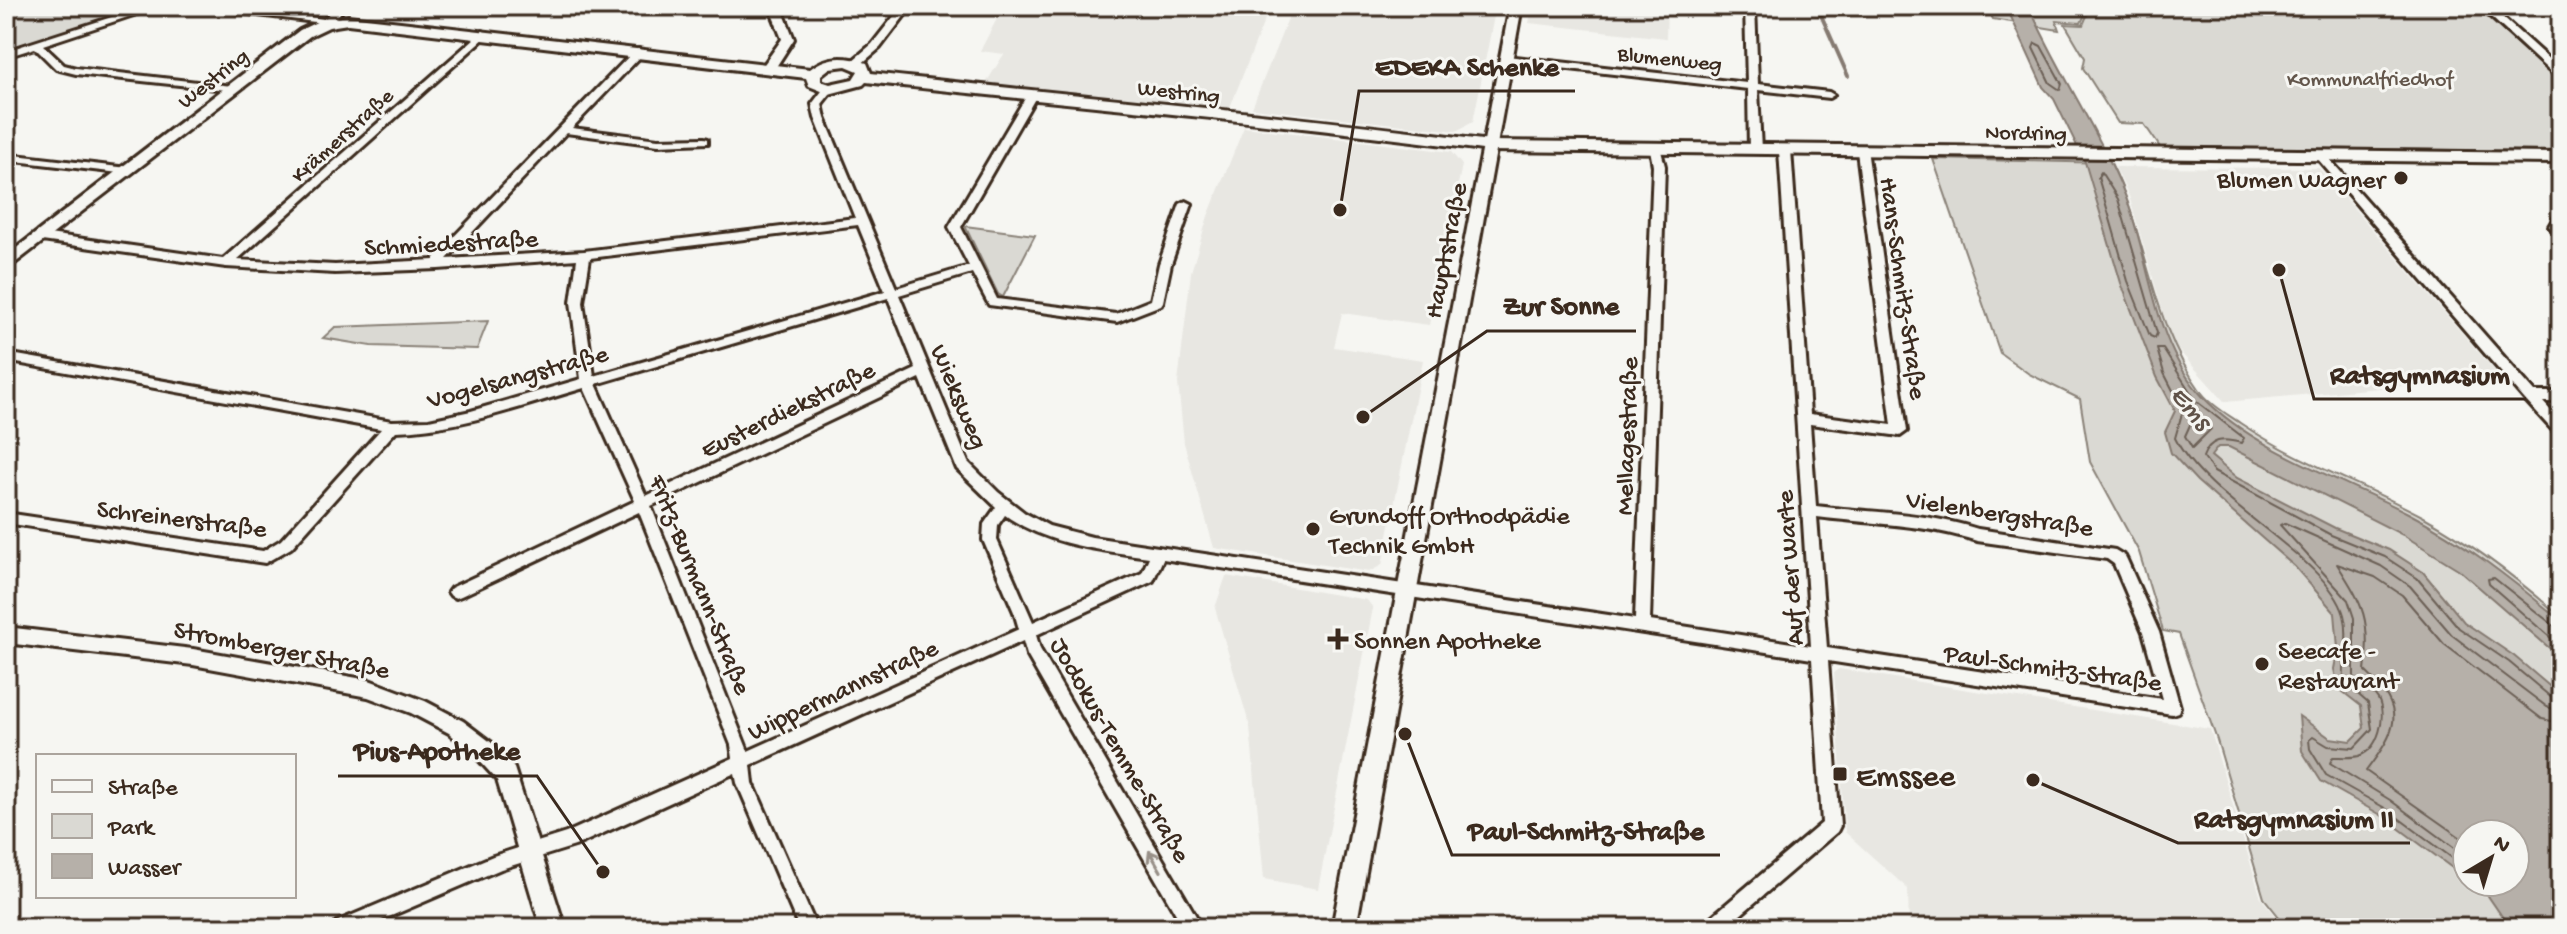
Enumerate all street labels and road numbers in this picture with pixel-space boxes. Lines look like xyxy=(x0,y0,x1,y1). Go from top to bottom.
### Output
street label: Blumenweg xyxy=(1615,42,1723,79)
street label: Westring xyxy=(174,44,255,116)
street label: Westring xyxy=(1136,77,1221,111)
street label: Krämerstraße xyxy=(287,84,401,190)
street label: Nordring xyxy=(1985,121,2067,149)
street label: Hans-Schmitz-Straße xyxy=(1870,176,1932,402)
street label: Hauptstraße xyxy=(1420,180,1477,322)
street label: Schmiedestraße xyxy=(364,225,540,266)
street label: Vogelsangstraße xyxy=(423,340,613,419)
street label: Wieksweg xyxy=(921,341,993,455)
street label: Eusterdiekstraße xyxy=(697,356,882,468)
street label: Mellagestraße xyxy=(1611,356,1648,516)
street label: Fritz-Burmann-Straße xyxy=(639,470,756,701)
street label: Vielenbergstraße xyxy=(1902,486,2096,547)
street label: Auf der Warte xyxy=(1772,488,1813,646)
street label: Schreinerstraße xyxy=(95,496,269,547)
street label: Stromberger Straße xyxy=(171,616,392,689)
street label: Jodokus-Temme-Straße xyxy=(1041,633,1196,870)
street label: Wippermannstraße xyxy=(744,634,945,750)
street label: Paul-Schmitz-Straße xyxy=(1940,640,2164,701)

